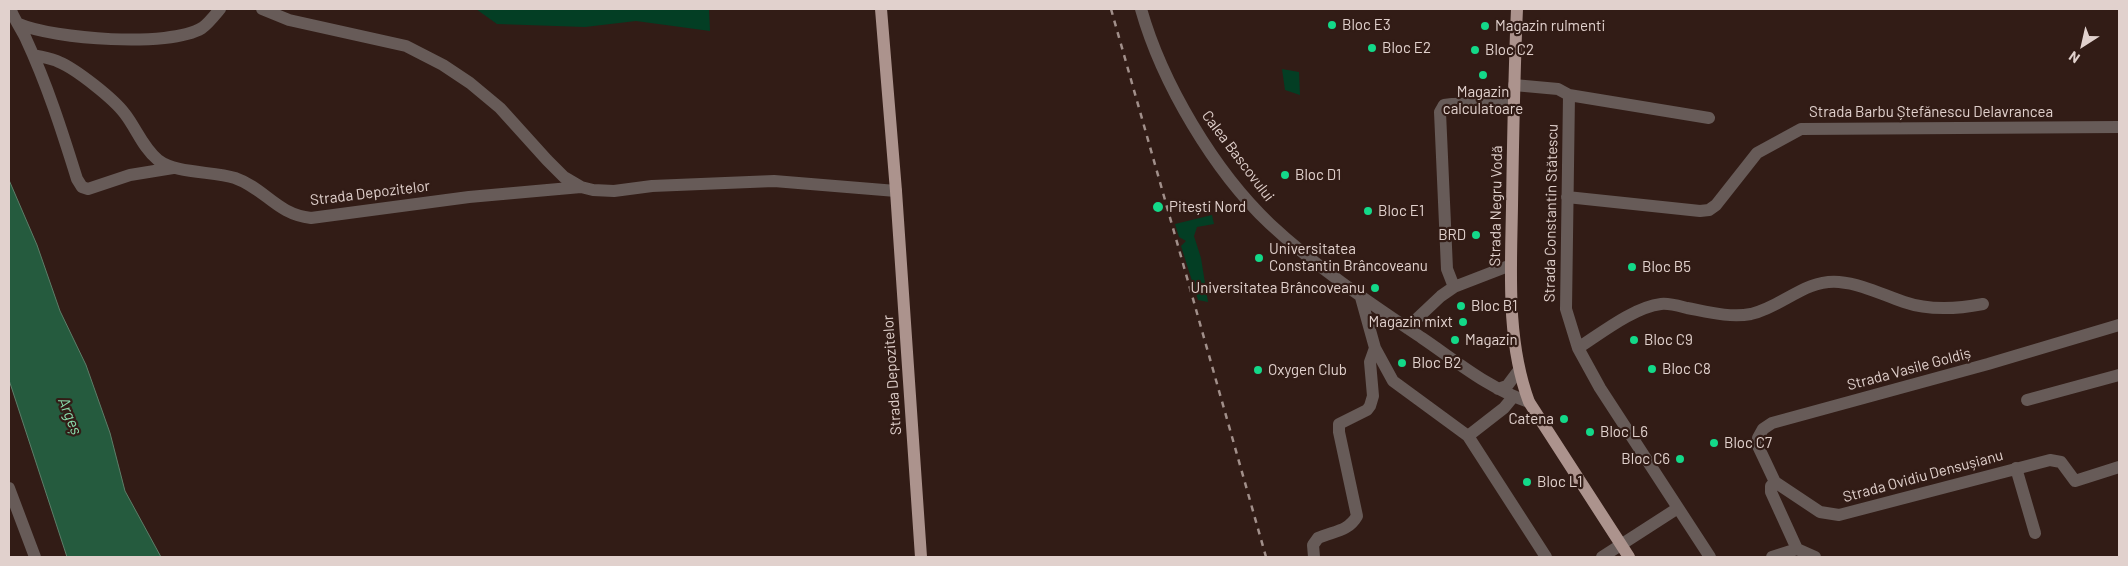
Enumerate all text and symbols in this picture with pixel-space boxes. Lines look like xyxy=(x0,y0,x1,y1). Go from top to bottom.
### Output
place label: Bloc E3 xyxy=(1342,16,1391,34)
place label: Magazin rulmenti xyxy=(1495,17,1605,35)
marker: Bloc E3 xyxy=(1326,19,1338,31)
marker: Magazin rulmenti xyxy=(1479,20,1491,32)
north arrow xyxy=(2058,20,2108,70)
place label: Bloc E2 xyxy=(1382,39,1431,57)
place label: Bloc C2 xyxy=(1485,41,1534,59)
marker: Bloc E2 xyxy=(1366,42,1378,54)
marker: Bloc C2 xyxy=(1469,44,1481,56)
text: N xyxy=(2065,48,2083,67)
marker: Magazin calculatoare xyxy=(1477,69,1489,81)
place label: Magazin calculatoare xyxy=(1443,83,1523,118)
street label: Strada Barbu Ștefănescu Delavrancea xyxy=(1809,103,2053,121)
street label: Calea Bascovului xyxy=(1198,107,1278,205)
street label: Strada Constantin Stătescu xyxy=(1540,124,1562,302)
street label: Strada Negru Vodă xyxy=(1486,145,1506,267)
place label: Bloc D1 xyxy=(1295,166,1341,184)
marker: Bloc D1 xyxy=(1279,169,1291,181)
street label: Strada Depozitelor xyxy=(309,177,431,209)
place label: Pitești Nord xyxy=(1169,198,1246,216)
marker: Pitești Nord xyxy=(1151,200,1165,214)
place label: Bloc E1 xyxy=(1378,202,1424,220)
marker: Bloc E1 xyxy=(1362,205,1374,217)
place label: BRD xyxy=(1438,226,1466,244)
marker: BRD xyxy=(1470,229,1482,241)
place label: Universitatea Constantin Brâncoveanu xyxy=(1269,240,1428,275)
marker: Universitatea Constantin Brâncoveanu xyxy=(1253,252,1265,264)
place label: Bloc B5 xyxy=(1642,258,1691,276)
marker: Bloc B5 xyxy=(1626,261,1638,273)
place label: Universitatea Brâncoveanu xyxy=(1190,279,1365,297)
marker: Universitatea Brâncoveanu xyxy=(1369,282,1381,294)
place label: Bloc B1 xyxy=(1471,297,1517,315)
marker: Bloc B1 xyxy=(1455,300,1467,312)
place label: Magazin mixt xyxy=(1368,313,1453,331)
street label: Strada Depozitelor xyxy=(879,314,905,436)
marker: Magazin mixt xyxy=(1457,316,1469,328)
place label: Magazin xyxy=(1465,331,1518,349)
place label: Bloc C9 xyxy=(1644,331,1693,349)
marker: Magazin xyxy=(1449,334,1461,346)
marker: Bloc C9 xyxy=(1628,334,1640,346)
street label: Strada Vasile Goldiș xyxy=(1845,344,1973,394)
place label: Bloc B2 xyxy=(1412,354,1461,372)
marker: Bloc B2 xyxy=(1396,357,1408,369)
place label: Bloc C8 xyxy=(1662,360,1711,378)
place label: Oxygen Club xyxy=(1268,361,1347,379)
marker: Bloc C8 xyxy=(1646,363,1658,375)
marker: Oxygen Club xyxy=(1252,364,1264,376)
water label: Argeș xyxy=(54,394,86,438)
place label: Catena xyxy=(1508,410,1554,428)
marker: Catena xyxy=(1558,413,1570,425)
place label: Bloc L6 xyxy=(1600,423,1648,441)
marker: Bloc L6 xyxy=(1584,426,1596,438)
place label: Bloc C7 xyxy=(1724,434,1772,452)
marker: Bloc C7 xyxy=(1708,437,1720,449)
street label: Strada Ovidiu Densușianu xyxy=(1841,446,2005,506)
place label: Bloc C6 xyxy=(1621,450,1670,468)
marker: Bloc C6 xyxy=(1674,453,1686,465)
place label: Bloc L1 xyxy=(1537,473,1583,491)
marker: Bloc L1 xyxy=(1521,476,1533,488)

